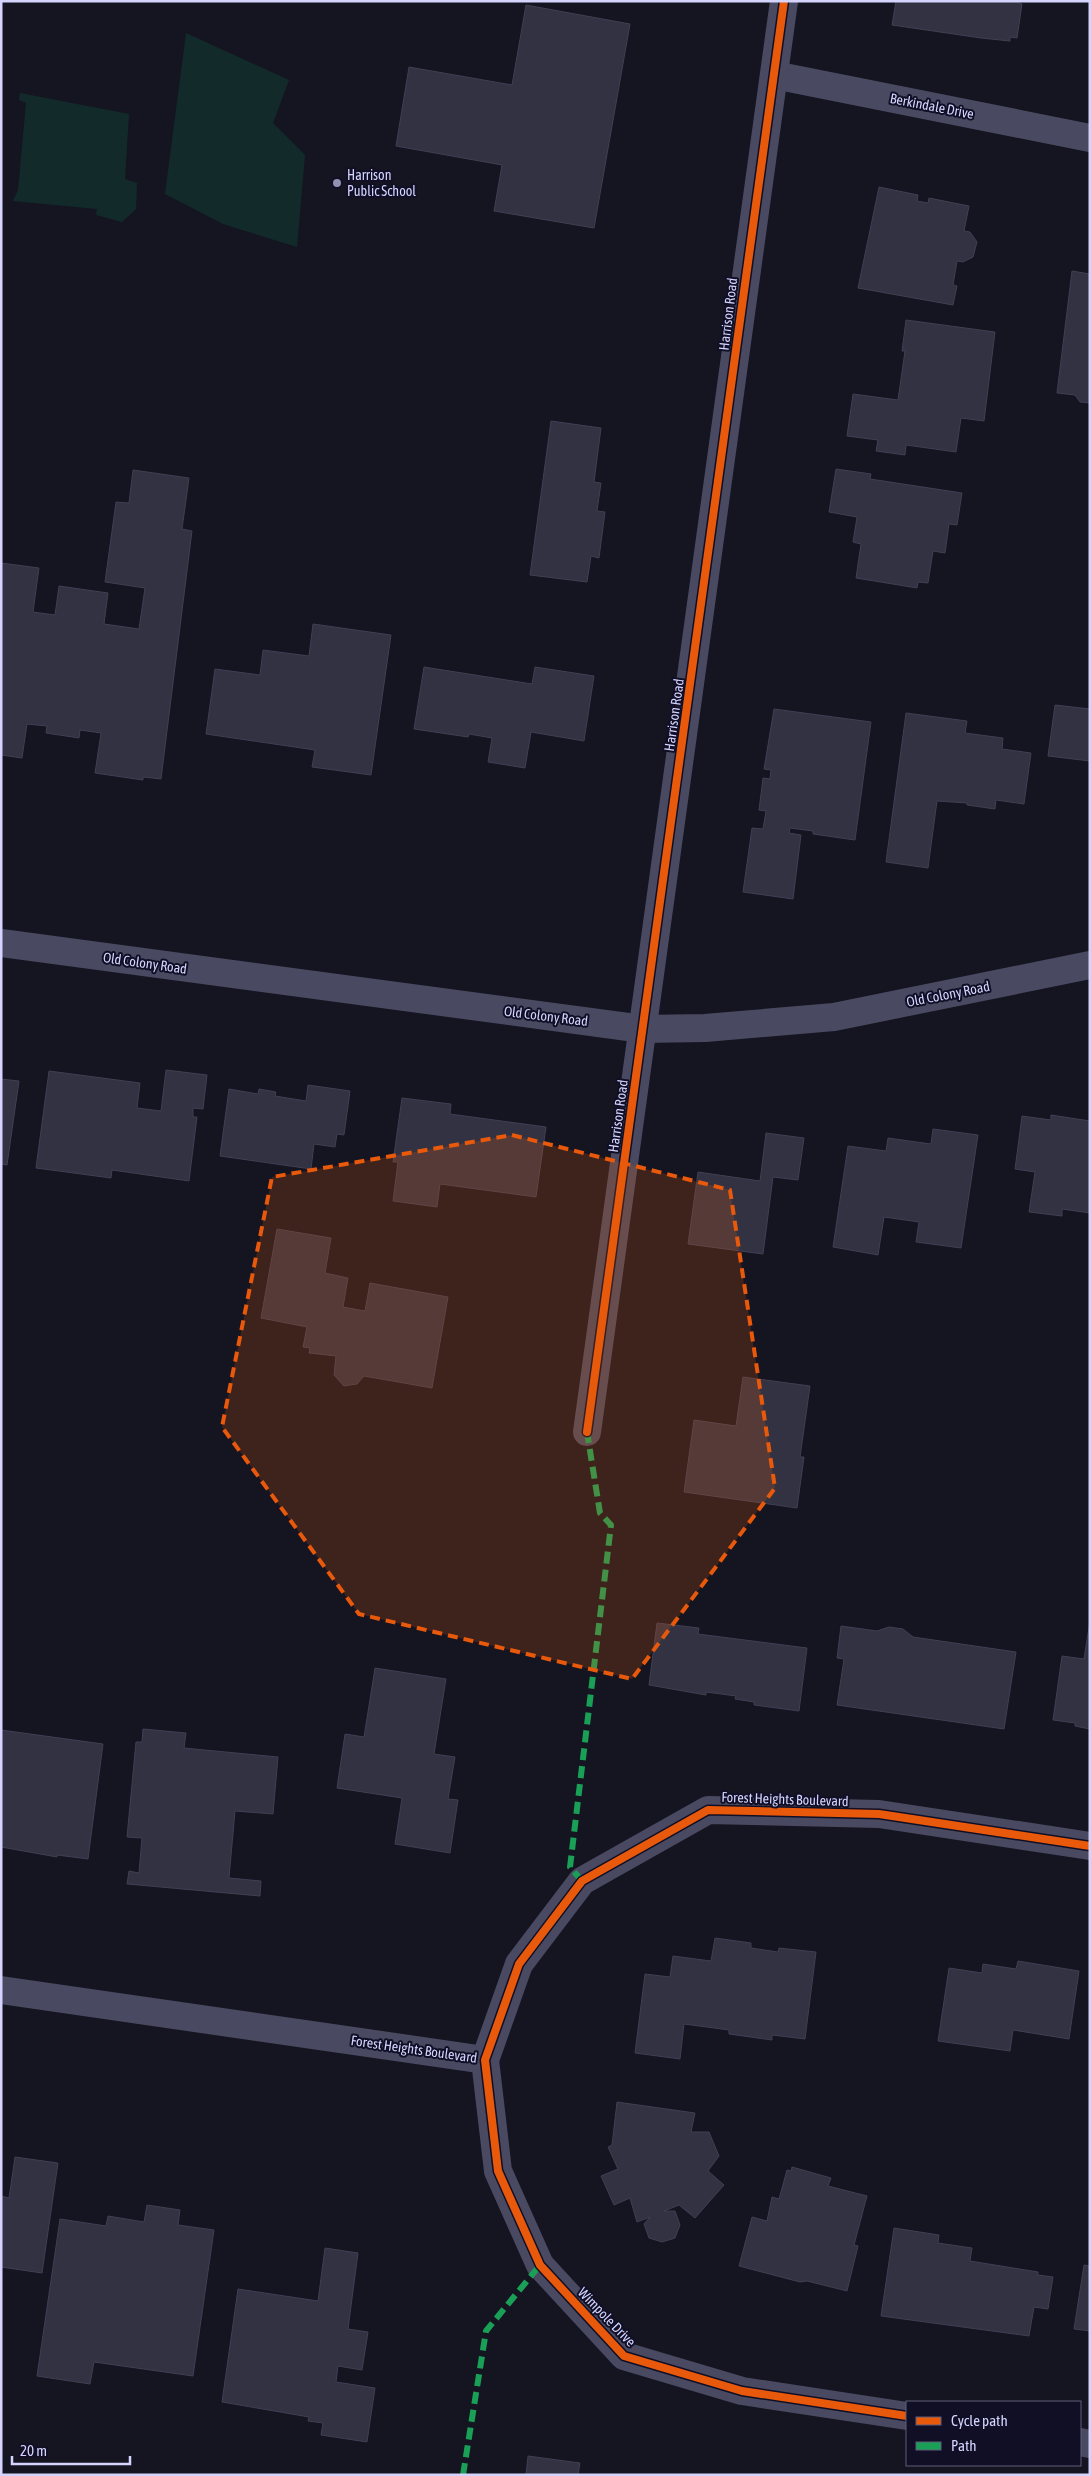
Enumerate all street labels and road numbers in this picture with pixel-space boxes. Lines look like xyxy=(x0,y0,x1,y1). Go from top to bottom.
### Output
street label: Berkindale Drive xyxy=(889,90,975,122)
street label: Harrison Road xyxy=(716,277,740,351)
street label: Harrison Road xyxy=(661,678,687,752)
street label: Old Colony Road xyxy=(102,949,188,977)
street label: Old Colony Road xyxy=(905,978,991,1010)
street label: Old Colony Road xyxy=(503,1003,589,1029)
street label: Harrison Road xyxy=(605,1079,631,1153)
street label: Forest Heights Boulevard xyxy=(721,1789,849,1809)
street label: Forest Heights Boulevard xyxy=(350,2032,478,2066)
street label: Wimpole Drive xyxy=(575,2284,639,2350)

